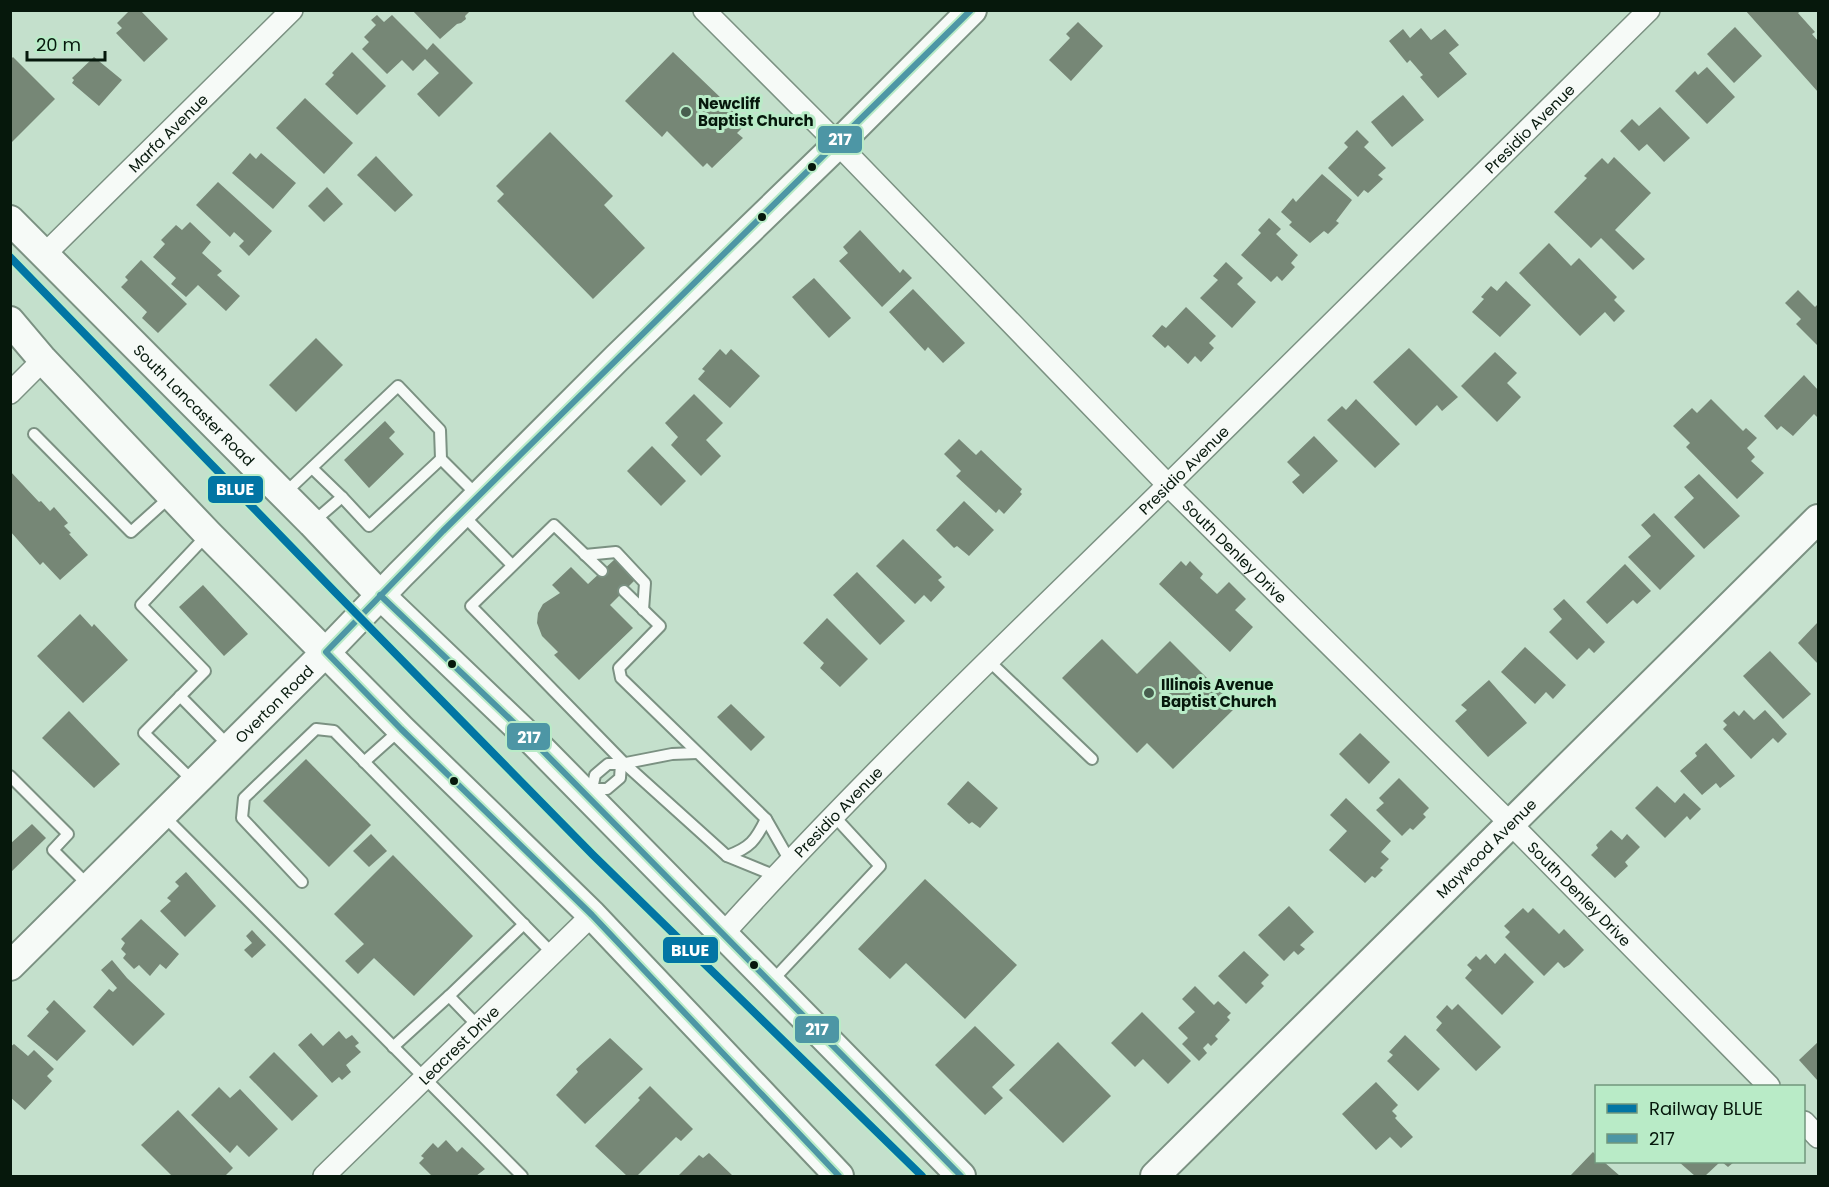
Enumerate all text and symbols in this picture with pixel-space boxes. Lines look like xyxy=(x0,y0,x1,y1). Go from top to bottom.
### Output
scale bar xyxy=(27,24,105,62)
text: 20 m xyxy=(36,32,81,57)
street label: Presidio Avenue xyxy=(1480,79,1579,178)
street label: Marfa Avenue xyxy=(123,89,212,177)
place label: Newcliff Baptist Church xyxy=(698,93,814,131)
marker: Newcliff Baptist Church xyxy=(679,105,693,119)
line badge: 217 xyxy=(817,125,863,154)
text: 217 xyxy=(828,128,852,151)
unlabelled marker xyxy=(806,161,818,173)
unlabelled marker xyxy=(756,211,768,223)
street label: South Lancaster Road xyxy=(129,339,260,470)
street label: Presidio Avenue xyxy=(1134,421,1233,519)
line badge: BLUE xyxy=(207,475,264,504)
text: BLUE xyxy=(216,478,254,501)
street label: South Denley Drive xyxy=(1178,494,1292,608)
unlabelled marker xyxy=(446,658,458,670)
street label: Overton Road xyxy=(230,660,318,747)
place label: Illinois Avenue Baptist Church xyxy=(1161,674,1277,712)
marker: Illinois Avenue Baptist Church xyxy=(1142,686,1156,700)
line badge: 217 xyxy=(506,722,551,751)
text: 217 xyxy=(517,726,541,749)
street label: Presidio Avenue xyxy=(789,762,887,862)
unlabelled marker xyxy=(448,775,460,787)
street label: Maywood Avenue xyxy=(1431,794,1541,902)
street label: South Denley Drive xyxy=(1523,836,1636,951)
line badge: BLUE xyxy=(662,936,719,964)
text: BLUE xyxy=(671,939,709,962)
unlabelled marker xyxy=(748,959,760,971)
street label: Leacrest Drive xyxy=(414,1001,504,1089)
line badge: 217 xyxy=(794,1015,840,1044)
text: 217 xyxy=(805,1018,829,1041)
legend xyxy=(1595,1085,1805,1163)
text: Railway BLUE xyxy=(1649,1096,1763,1121)
text: 217 xyxy=(1649,1126,1675,1151)

